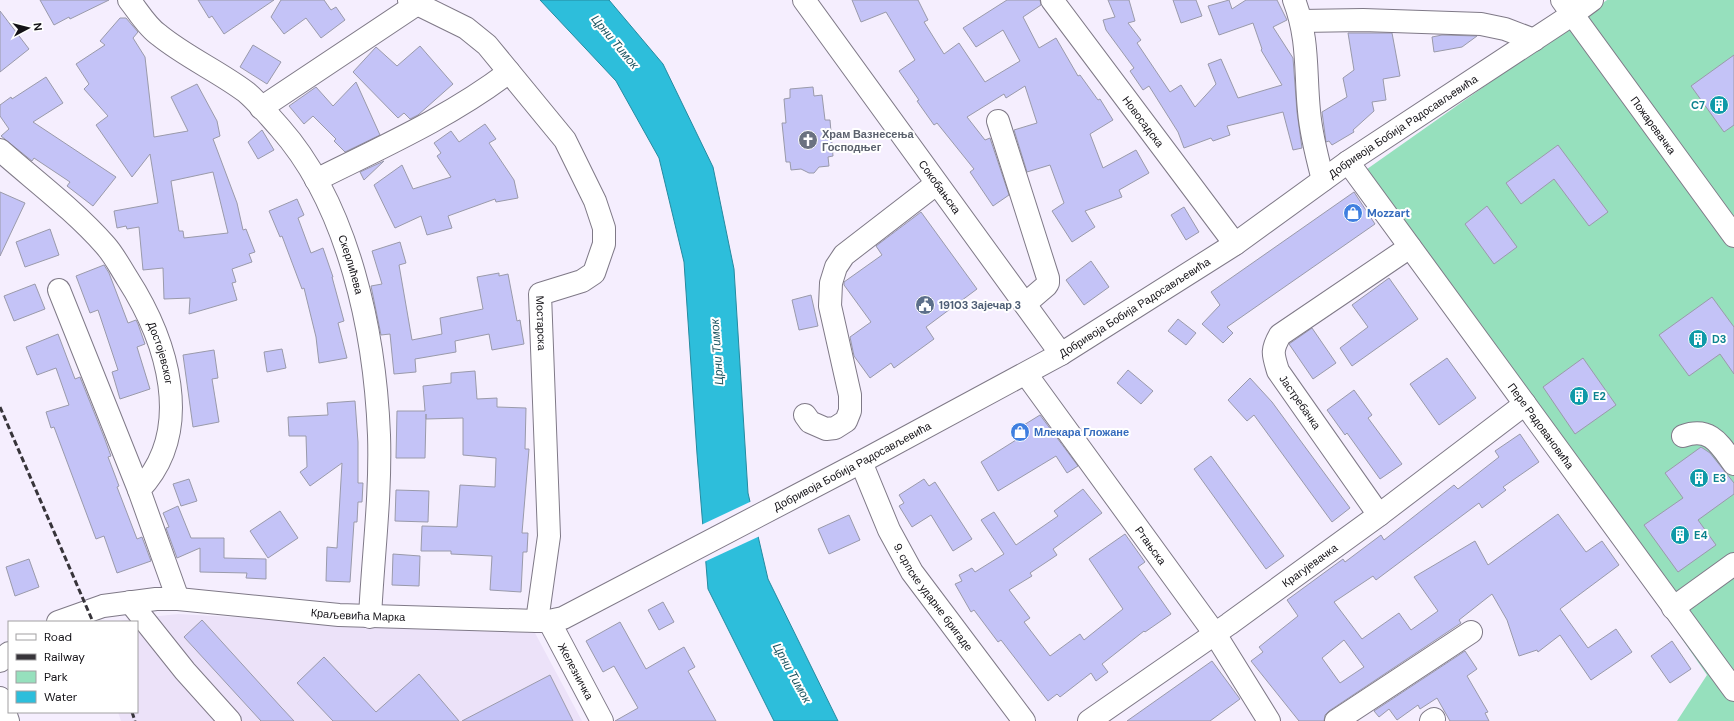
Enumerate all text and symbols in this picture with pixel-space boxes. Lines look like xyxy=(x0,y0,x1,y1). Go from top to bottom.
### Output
north arrow xyxy=(8,8,48,48)
water label: Црни Тимок xyxy=(588,11,643,74)
text: N xyxy=(30,22,45,32)
street label: Добривоја Бобија Радосављевића xyxy=(1325,71,1481,181)
street label: Новосадска xyxy=(1119,93,1168,151)
street label: Пожаревачка xyxy=(1628,94,1680,158)
building icon: C7 xyxy=(1708,94,1730,116)
place label: C7 xyxy=(1691,98,1705,112)
place label: Храм Вазнесења Господњег xyxy=(822,127,914,154)
church icon: Храм Вазнесења Господњег xyxy=(797,129,819,151)
street label: Сокобањска xyxy=(916,157,964,217)
shop icon: Mozzart xyxy=(1342,202,1364,224)
place label: Mozzart xyxy=(1367,206,1410,220)
street label: Скерлићева xyxy=(335,233,367,297)
street label: Добривоја Бобија Радосављевића xyxy=(1056,254,1214,361)
public building icon: 19103 Зајечар 3 xyxy=(914,294,936,316)
street label: Мостарска xyxy=(533,295,549,352)
place label: 19103 Зајечар 3 xyxy=(939,298,1021,312)
water label: Црни Тимок xyxy=(707,317,727,386)
street label: Достојевског xyxy=(144,319,176,385)
building icon: D3 xyxy=(1687,328,1709,350)
place label: D3 xyxy=(1712,332,1726,346)
street label: Јастребачка xyxy=(1276,372,1324,433)
street label: Пере Радовановића xyxy=(1505,380,1578,472)
building icon: E2 xyxy=(1568,385,1590,407)
place label: E2 xyxy=(1593,389,1606,403)
street label: Добривоја Бобија Радосављевића xyxy=(771,418,934,514)
shop icon: Млекара Гложане xyxy=(1009,421,1031,443)
place label: Млекара Гложане xyxy=(1034,425,1129,439)
building icon: E3 xyxy=(1688,467,1710,489)
place label: E3 xyxy=(1713,471,1726,485)
street label: Ртањска xyxy=(1132,524,1170,568)
building icon: E4 xyxy=(1669,524,1691,546)
place label: E4 xyxy=(1694,528,1708,542)
street label: Крагујевачка xyxy=(1279,540,1341,590)
street label: 9. српске ударне бригаде xyxy=(891,541,976,654)
street label: Краљевића Марка xyxy=(310,605,406,624)
legend xyxy=(8,621,138,713)
text: Road xyxy=(44,629,72,645)
water label: Црни Тимок xyxy=(769,640,816,707)
street label: Железничка xyxy=(555,641,597,703)
text: Railway xyxy=(44,649,85,665)
text: Park xyxy=(44,669,68,685)
text: Water xyxy=(44,689,78,705)

